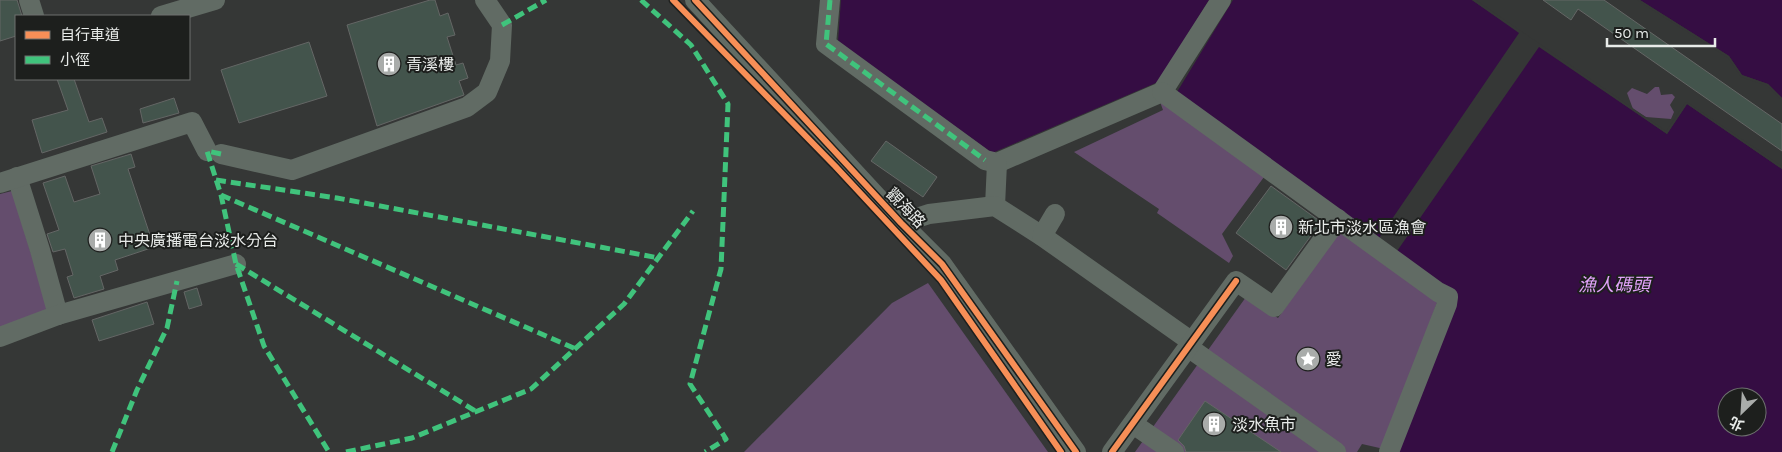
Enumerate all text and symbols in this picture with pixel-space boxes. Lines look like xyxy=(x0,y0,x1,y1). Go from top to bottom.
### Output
legend xyxy=(15,15,190,80)
scale bar xyxy=(1607,15,1714,47)
text: 50 m xyxy=(1614,24,1649,42)
text: 自行車道 xyxy=(60,26,120,44)
text: 小徑 xyxy=(60,51,90,69)
building icon: 青溪樓 xyxy=(376,51,402,77)
place label: 青溪樓 xyxy=(406,55,454,74)
street label: 觀海路 xyxy=(882,184,930,232)
building icon: 新北市淡水區漁會 xyxy=(1268,214,1294,240)
place label: 新北市淡水區漁會 xyxy=(1298,218,1426,237)
building icon: 中央廣播電台淡水分台 xyxy=(87,227,113,253)
place label: 中央廣播電台淡水分台 xyxy=(118,231,278,250)
water label: 漁人碼頭 xyxy=(1578,274,1653,296)
place icon: 愛 xyxy=(1295,346,1321,372)
place label: 愛 xyxy=(1326,350,1342,369)
north arrow xyxy=(1717,387,1767,437)
building icon: 淡水魚市 xyxy=(1201,411,1227,437)
text: 北 xyxy=(1727,413,1747,434)
place label: 淡水魚市 xyxy=(1232,415,1296,434)

